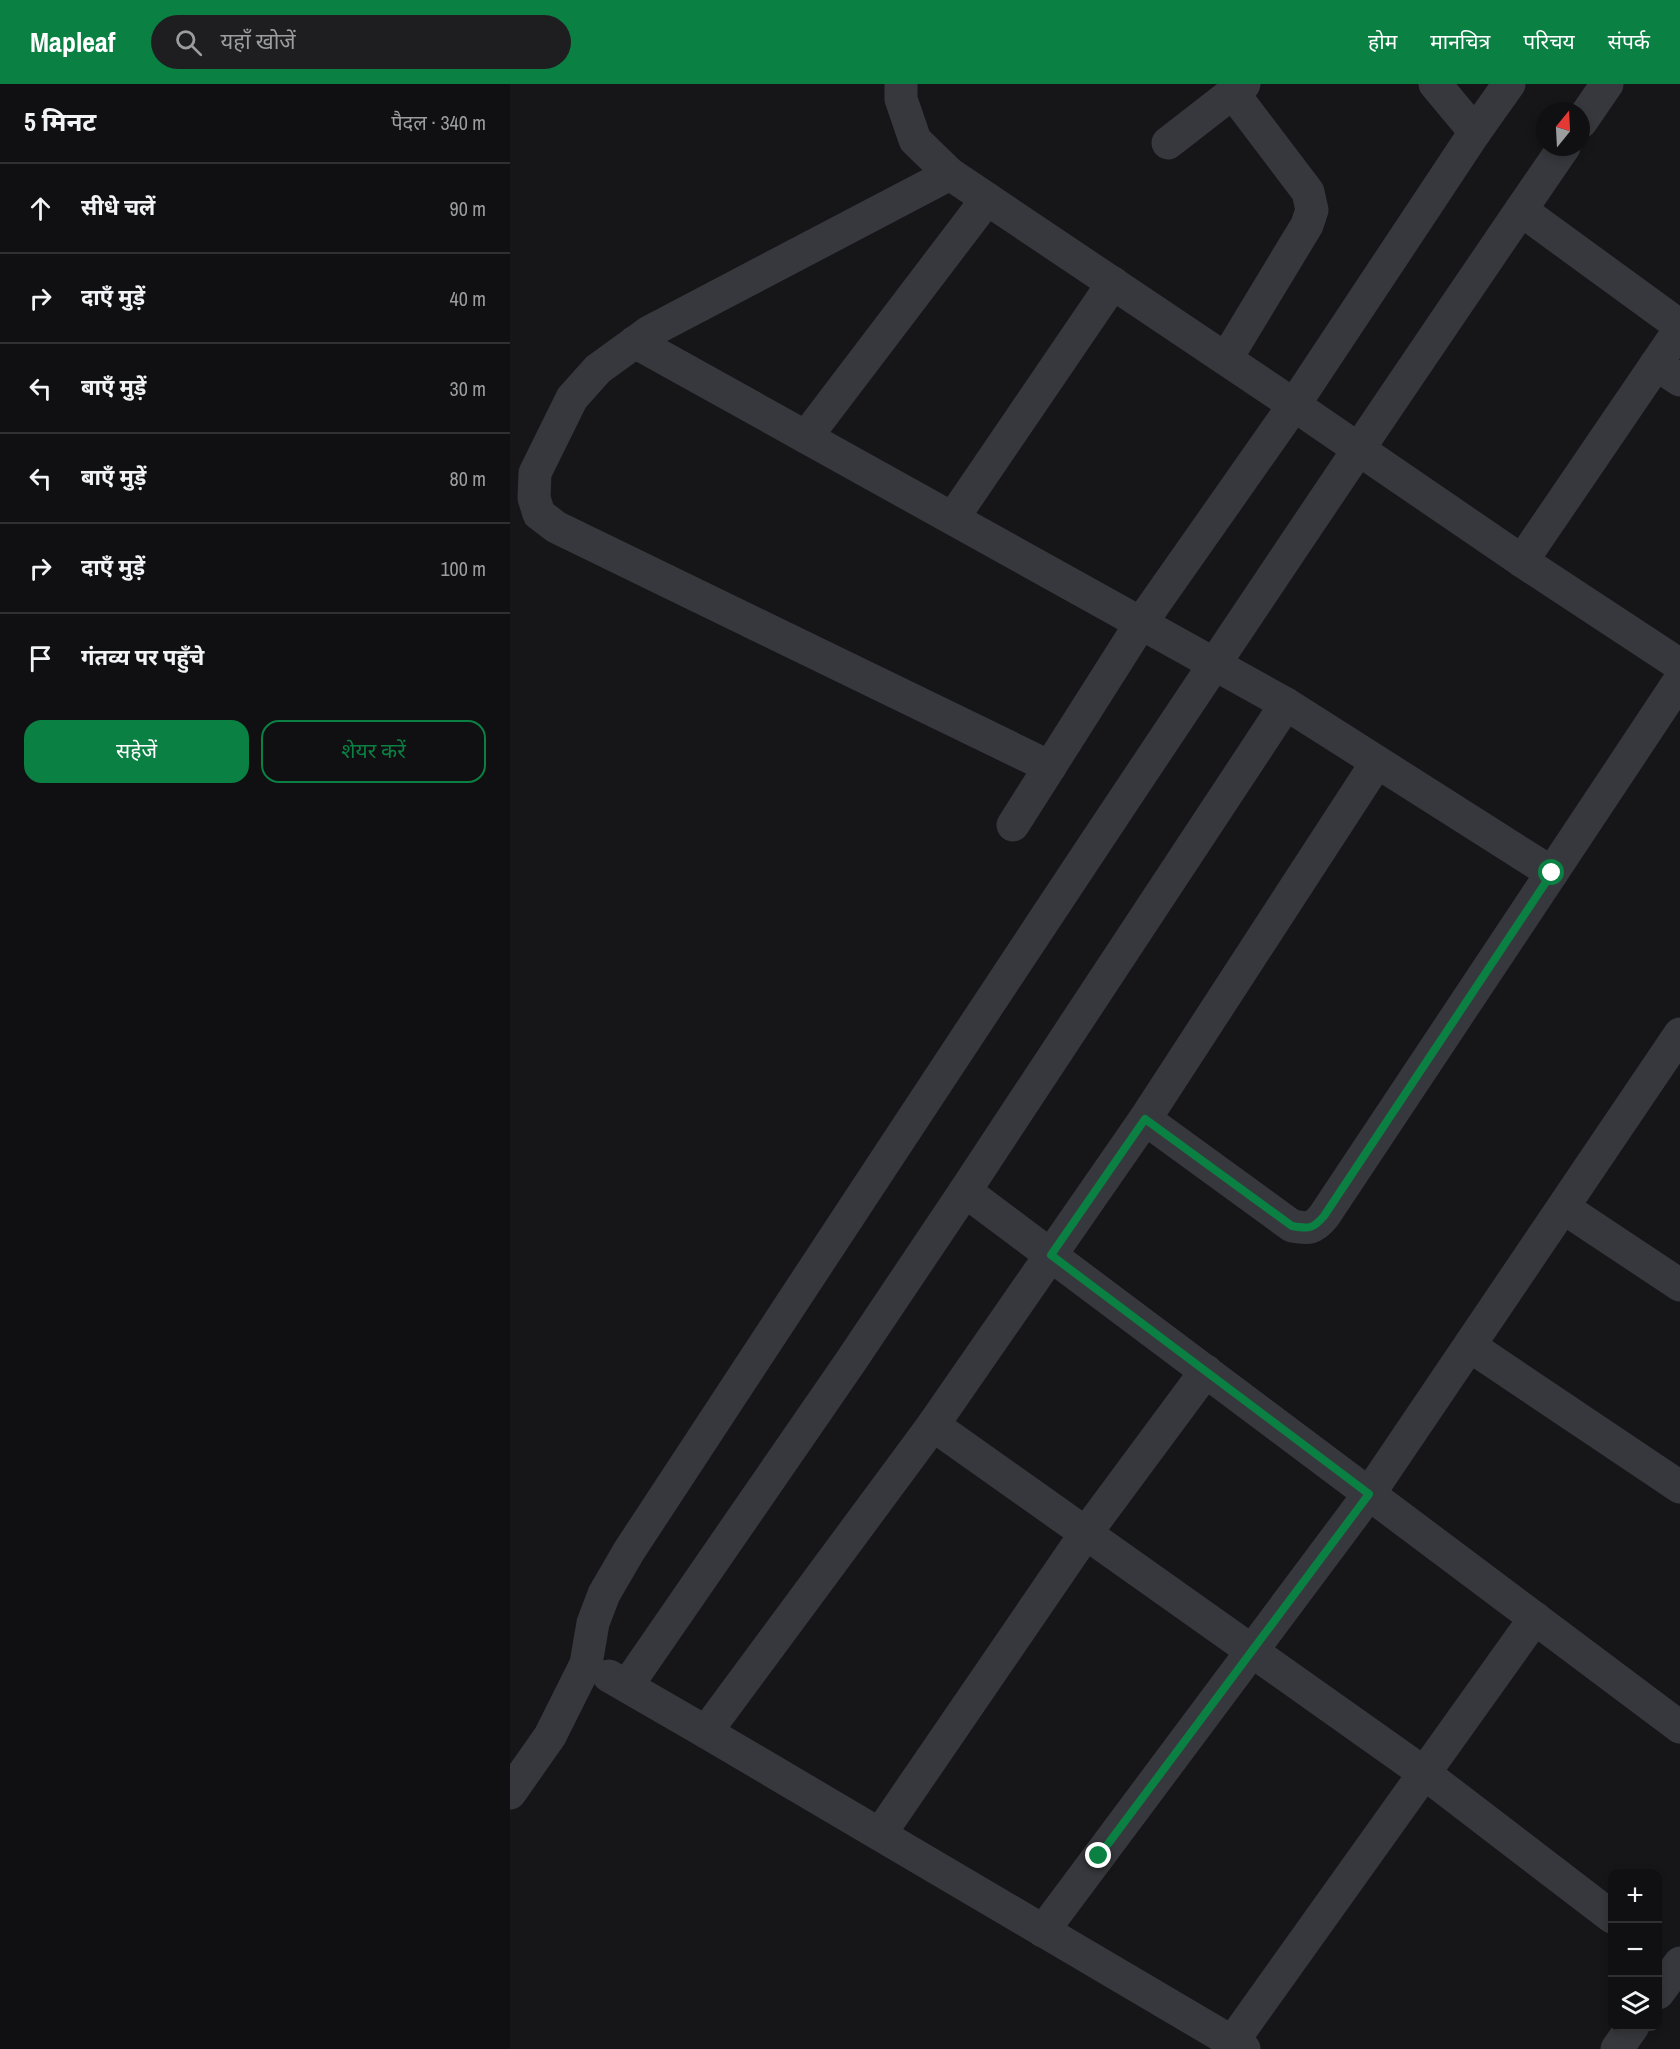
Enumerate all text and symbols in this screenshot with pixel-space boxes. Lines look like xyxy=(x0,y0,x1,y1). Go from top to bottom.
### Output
search box xyxy=(151,15,571,69)
text: Mapleaf xyxy=(30,23,115,61)
icon: search xyxy=(172,26,205,59)
text: यहाँ खोजें xyxy=(220,26,296,56)
text: होम xyxy=(1368,27,1397,56)
text: मानचित्र xyxy=(1430,27,1490,56)
text: परिचय xyxy=(1523,27,1575,56)
text: संपर्क xyxy=(1608,27,1650,56)
north arrow xyxy=(1536,102,1590,156)
text: 5 मिनट xyxy=(24,104,96,139)
text: पैदल · 340 m xyxy=(391,109,486,136)
icon: ahead xyxy=(24,192,57,225)
text: सीधे चलें xyxy=(81,192,155,222)
text: 90 m xyxy=(450,195,486,222)
icon: right xyxy=(24,282,57,315)
text: दाएँ मुड़ें xyxy=(81,282,145,312)
text: 40 m xyxy=(450,285,486,312)
icon: left xyxy=(24,372,57,405)
text: बाएँ मुड़ें xyxy=(81,372,146,402)
text: 30 m xyxy=(450,375,486,402)
icon: left xyxy=(24,462,57,495)
text: बाएँ मुड़ें xyxy=(81,462,146,492)
text: 80 m xyxy=(450,465,486,492)
icon: right xyxy=(24,552,57,585)
text: दाएँ मुड़ें xyxy=(81,552,145,582)
text: 100 m xyxy=(440,555,486,582)
icon: arrive xyxy=(24,642,57,675)
text: गंतव्य पर पहुँचे xyxy=(81,642,204,672)
button: सहेजें xyxy=(24,720,249,783)
button: शेयर करें xyxy=(261,720,486,783)
route start xyxy=(1538,859,1564,885)
route end xyxy=(1085,1842,1111,1868)
map controls xyxy=(1608,1869,1662,2031)
button: + xyxy=(1608,1869,1662,1923)
button: − xyxy=(1608,1923,1662,1977)
button: layers xyxy=(1608,1977,1662,2031)

